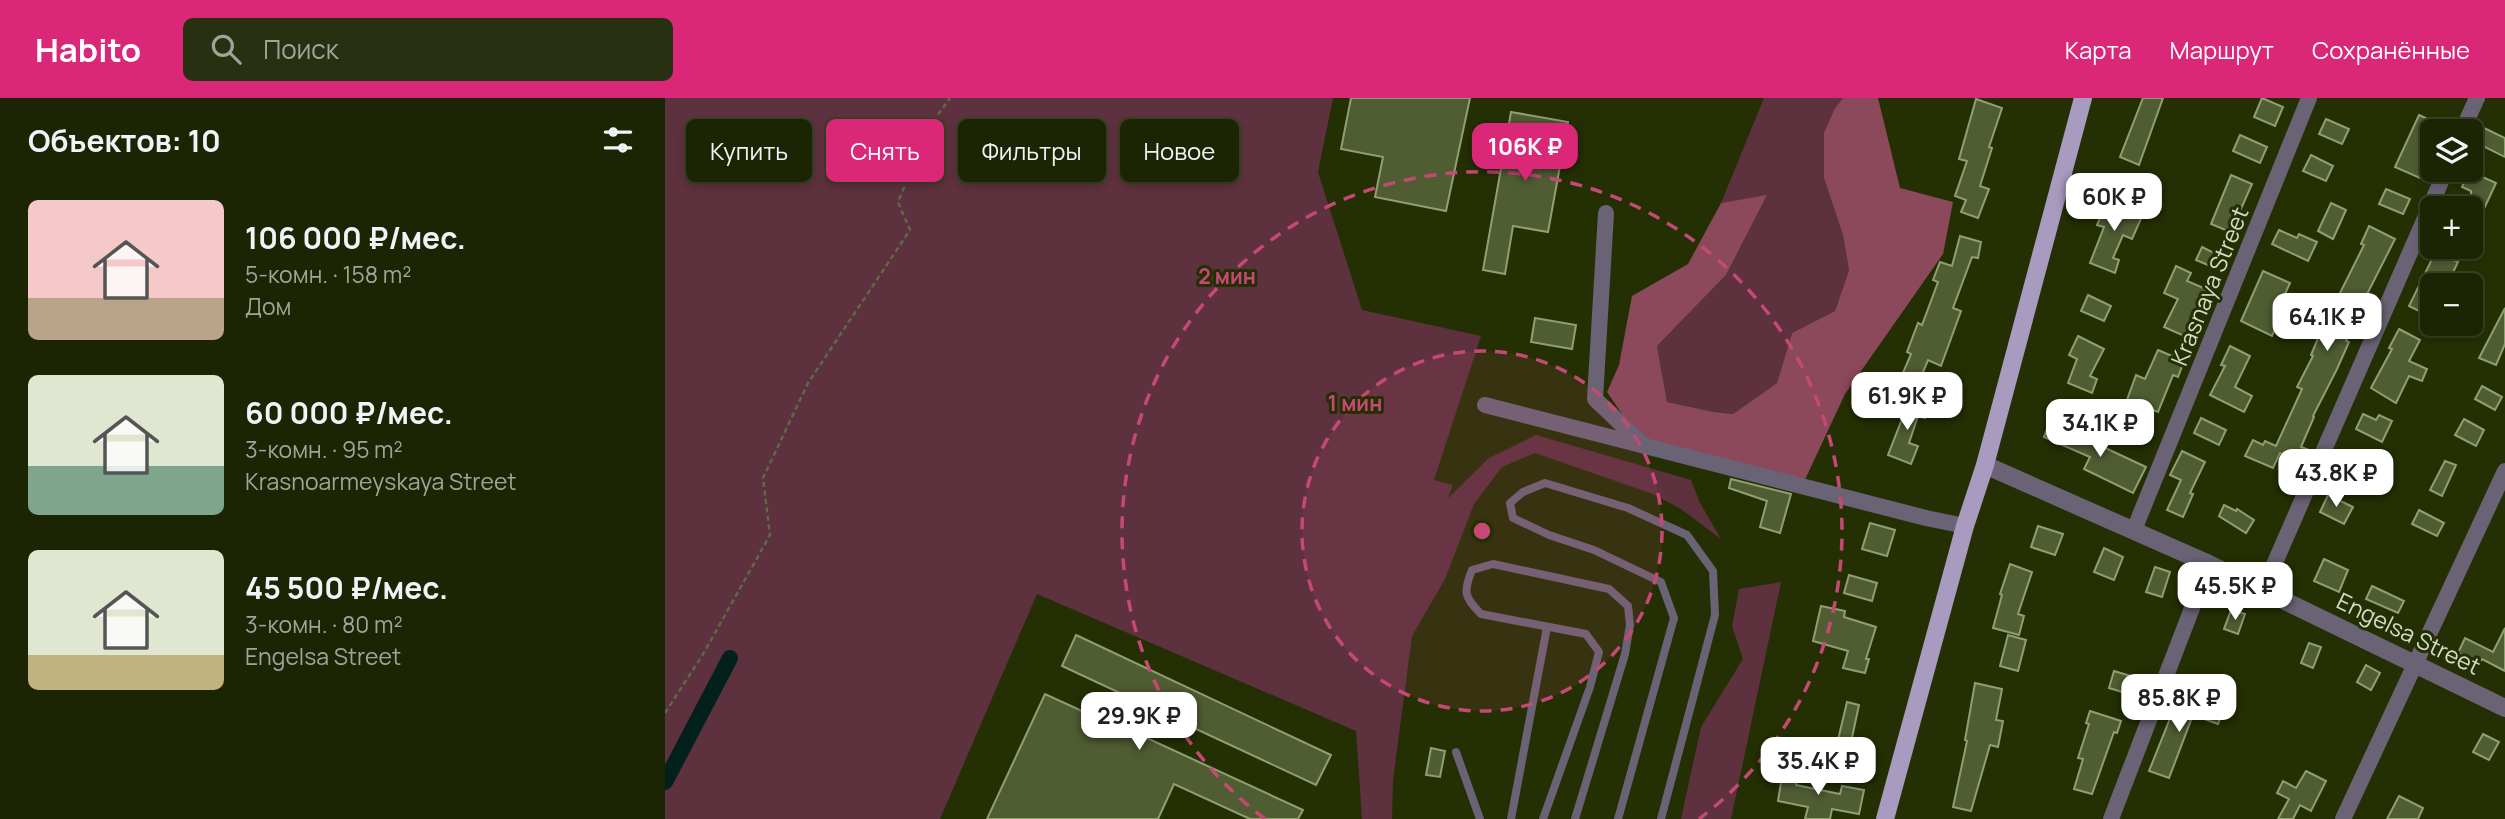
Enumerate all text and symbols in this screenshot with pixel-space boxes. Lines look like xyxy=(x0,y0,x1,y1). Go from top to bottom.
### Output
search box xyxy=(183,18,673,81)
text: Habito xyxy=(35,27,141,72)
icon: search xyxy=(207,30,245,68)
text: Поиск xyxy=(263,31,339,67)
text: Карта xyxy=(2065,33,2132,66)
text: Маршрут xyxy=(2170,33,2274,66)
text: Сохранённые xyxy=(2312,33,2470,66)
chip: Купить xyxy=(686,119,812,182)
chip: Снять xyxy=(826,119,944,182)
chip: Фильтры xyxy=(958,119,1106,182)
chip: Новое xyxy=(1120,119,1239,182)
map controls xyxy=(2420,119,2483,336)
button: layers xyxy=(2420,119,2483,182)
text: Объектов: 10 xyxy=(28,120,221,161)
icon: filters xyxy=(599,121,637,159)
pin: 106K ₽ xyxy=(1468,123,1582,183)
text: 106K ₽ xyxy=(1488,130,1562,162)
pin: 60K ₽ xyxy=(2065,174,2163,233)
text: 60K ₽ xyxy=(2082,180,2146,212)
button: + xyxy=(2420,196,2483,259)
street label: Krasnaya Street xyxy=(2163,202,2255,370)
text: 106 000 ₽/мес. xyxy=(245,217,466,258)
icon: home xyxy=(84,228,168,312)
text: 5-комн. · 158 m² xyxy=(245,258,411,290)
text: 2 мин xyxy=(1198,262,1256,290)
button: − xyxy=(2420,273,2483,336)
text: Дом xyxy=(245,290,291,322)
pin: 64.1K ₽ xyxy=(2262,294,2392,353)
text: 64.1K ₽ xyxy=(2289,300,2365,332)
pin: 61.9K ₽ xyxy=(1842,372,1972,432)
text: 61.9K ₽ xyxy=(1867,379,1947,411)
text: 1 мин xyxy=(1328,389,1382,417)
text: 60 000 ₽/мес. xyxy=(245,392,453,433)
pin: 34.1K ₽ xyxy=(2035,400,2165,459)
icon: home xyxy=(84,403,168,487)
text: 34.1K ₽ xyxy=(2062,406,2138,438)
text: 3-комн. · 95 m² xyxy=(245,433,403,465)
pin: 43.8K ₽ xyxy=(2271,450,2401,509)
text: 43.8K ₽ xyxy=(2294,456,2378,488)
text: Krasnoarmeyskaya Street xyxy=(245,465,517,497)
centre of rings xyxy=(1470,519,1494,543)
pin: 45.5K ₽ xyxy=(2170,562,2300,622)
text: 45 500 ₽/мес. xyxy=(245,567,448,608)
text: 45.5K ₽ xyxy=(2194,569,2276,601)
icon: home xyxy=(84,578,168,662)
street label: Engelsa Street xyxy=(2332,584,2486,682)
text: 3-комн. · 80 m² xyxy=(245,608,403,640)
text: Engelsa Street xyxy=(245,640,401,672)
pin: 85.8K ₽ xyxy=(2114,674,2244,734)
text: 85.8K ₽ xyxy=(2137,681,2221,713)
pin: 29.9K ₽ xyxy=(1074,692,1204,752)
text: 29.9K ₽ xyxy=(1097,699,1181,731)
pin: 35.4K ₽ xyxy=(1753,738,1883,797)
text: 35.4K ₽ xyxy=(1777,744,1859,776)

